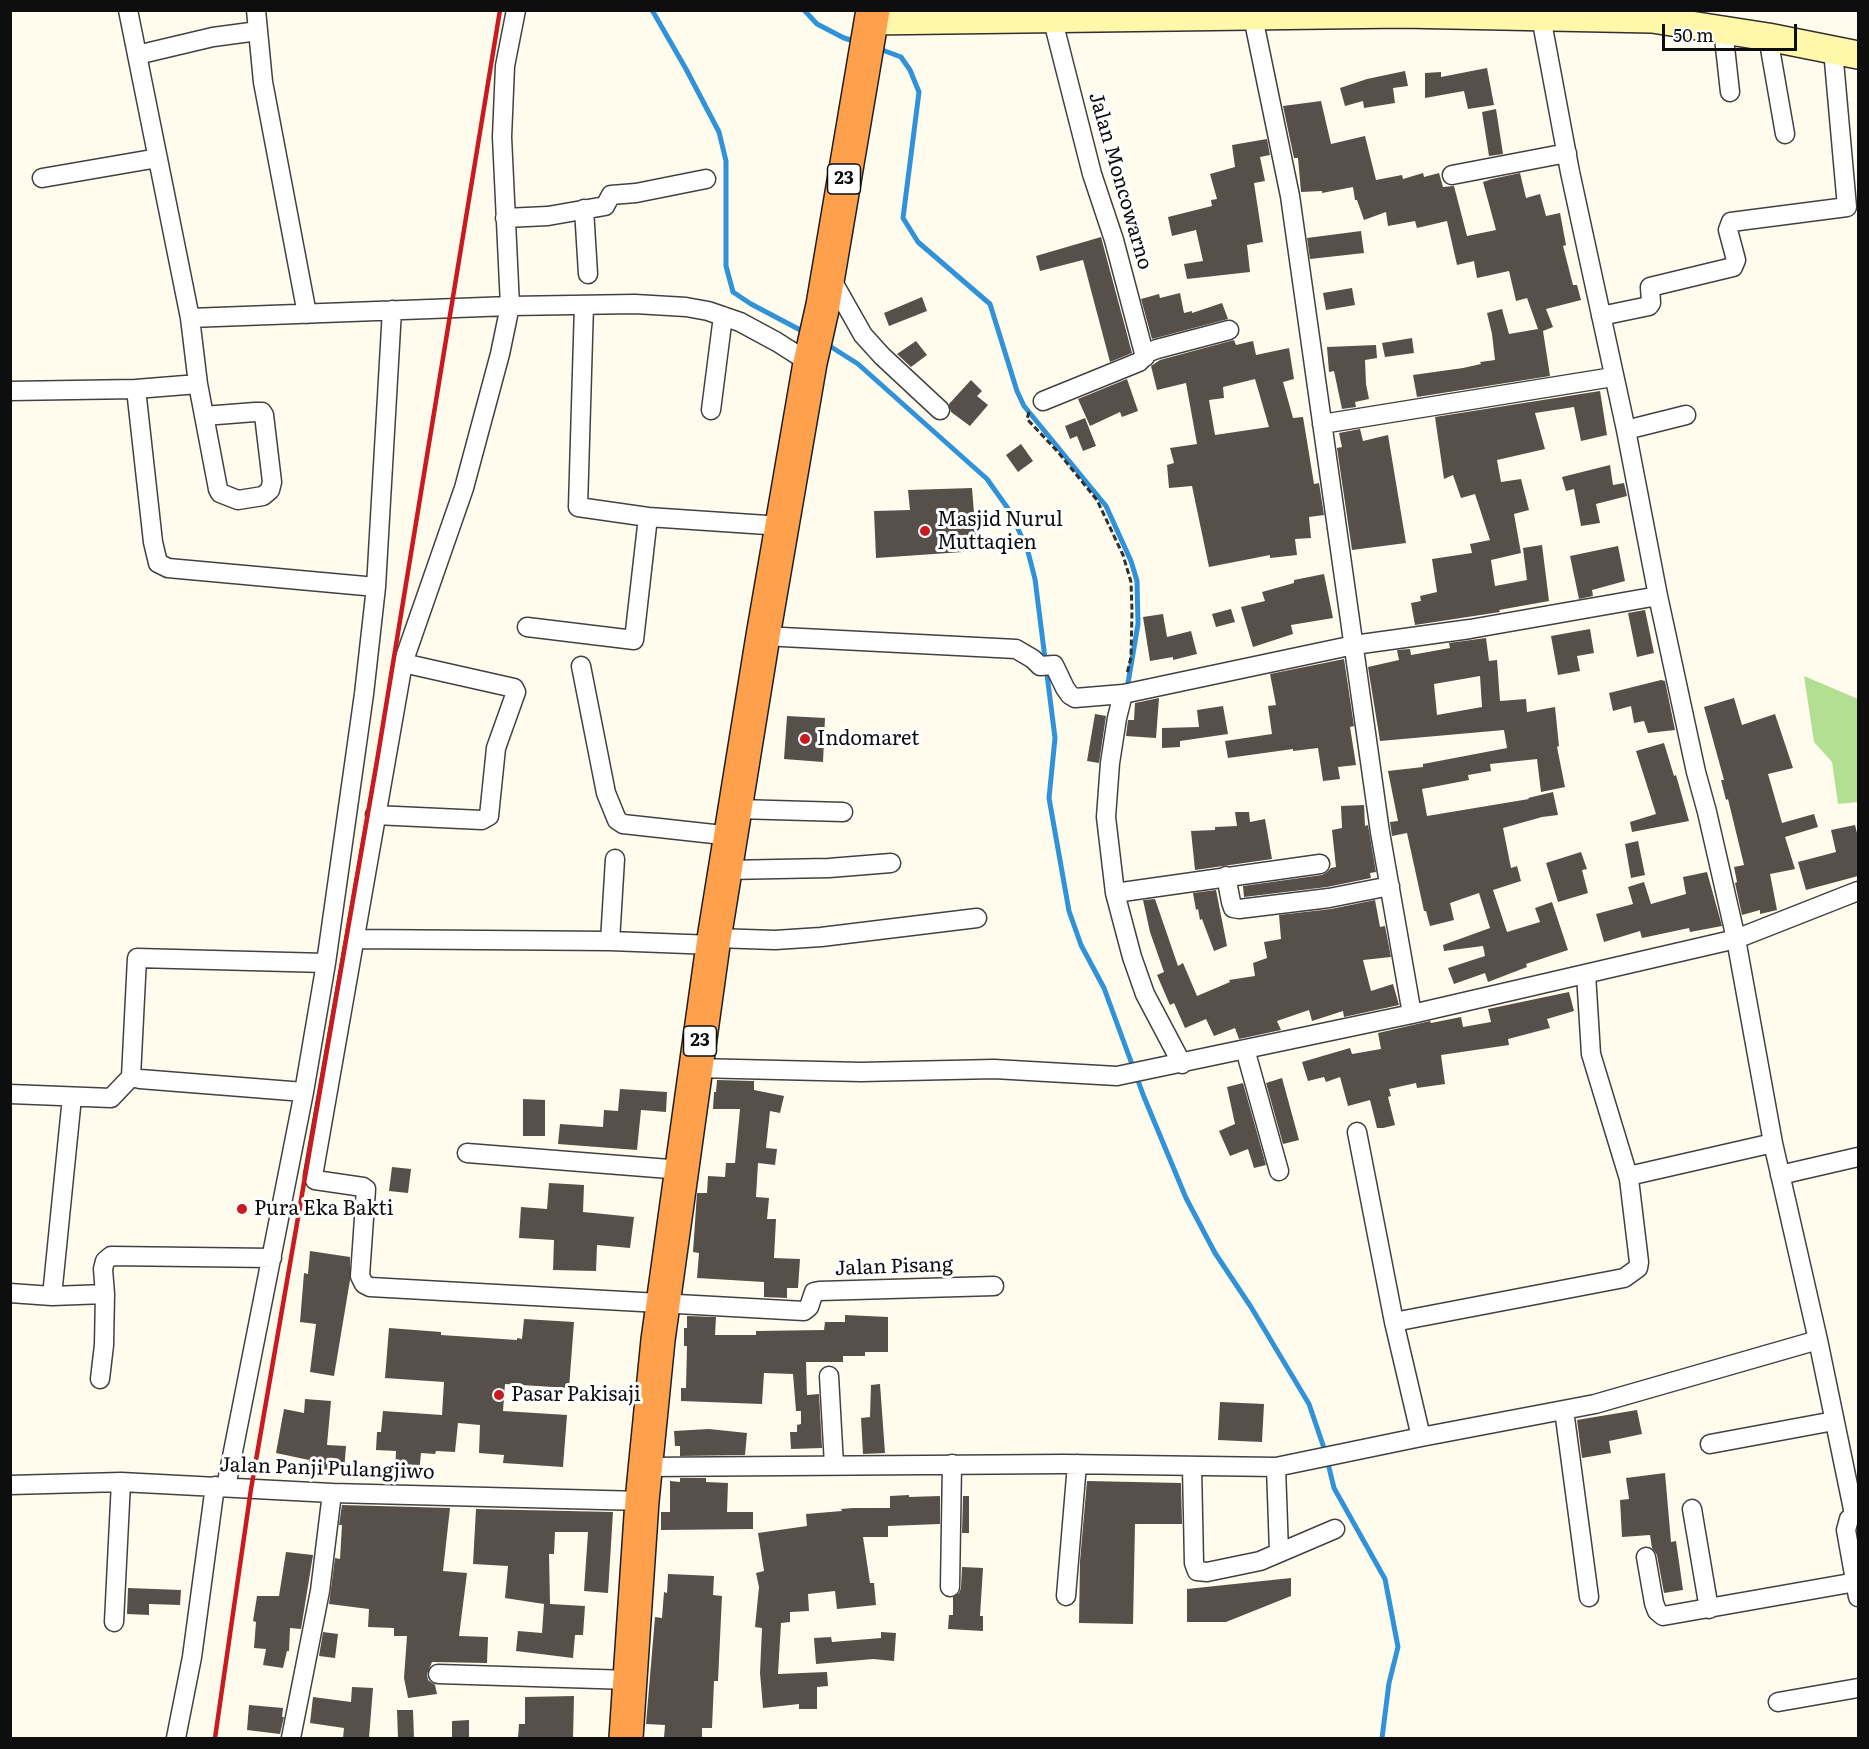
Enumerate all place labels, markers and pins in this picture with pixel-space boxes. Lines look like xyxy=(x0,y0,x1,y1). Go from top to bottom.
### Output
place label: Masjid Nurul Muttaqien xyxy=(937,508,1063,555)
marker: Masjid Nurul Muttaqien xyxy=(918,524,932,538)
place label: Indomaret xyxy=(817,727,919,751)
marker: Indomaret xyxy=(798,732,812,746)
place label: Pura Eka Bakti xyxy=(254,1197,393,1221)
marker: Pura Eka Bakti xyxy=(235,1202,249,1216)
place label: Pasar Pakisaji xyxy=(511,1383,641,1407)
marker: Pasar Pakisaji xyxy=(492,1388,506,1402)

